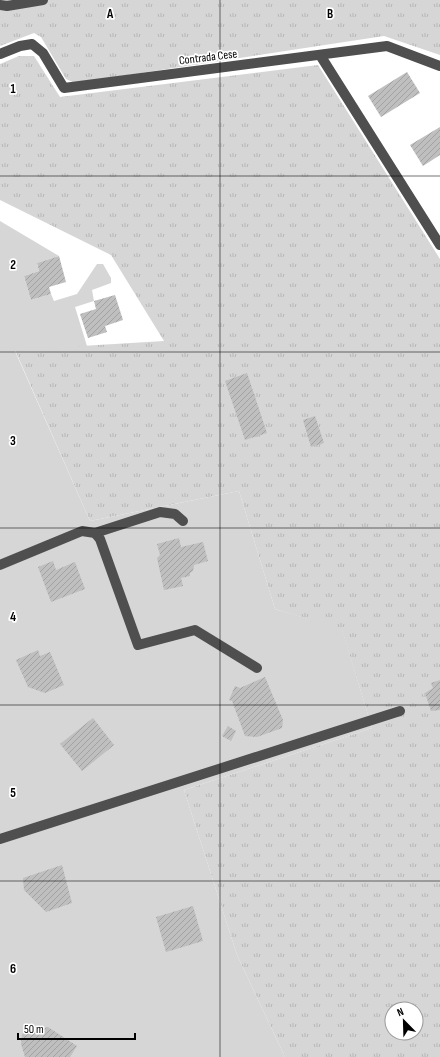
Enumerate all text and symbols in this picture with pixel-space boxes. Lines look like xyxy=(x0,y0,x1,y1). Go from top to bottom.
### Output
text: A xyxy=(106,6,114,22)
text: B xyxy=(327,6,333,22)
street label: Contrada Cese xyxy=(178,46,238,69)
text: 1 xyxy=(10,81,16,97)
text: 2 xyxy=(10,257,16,273)
text: 3 xyxy=(10,433,16,449)
text: 4 xyxy=(10,609,16,625)
text: 5 xyxy=(10,785,16,801)
text: 6 xyxy=(10,961,16,977)
north arrow xyxy=(384,1001,424,1041)
text: N xyxy=(395,1005,406,1019)
scale bar xyxy=(18,1015,135,1041)
text: 50 m xyxy=(24,1022,44,1037)

